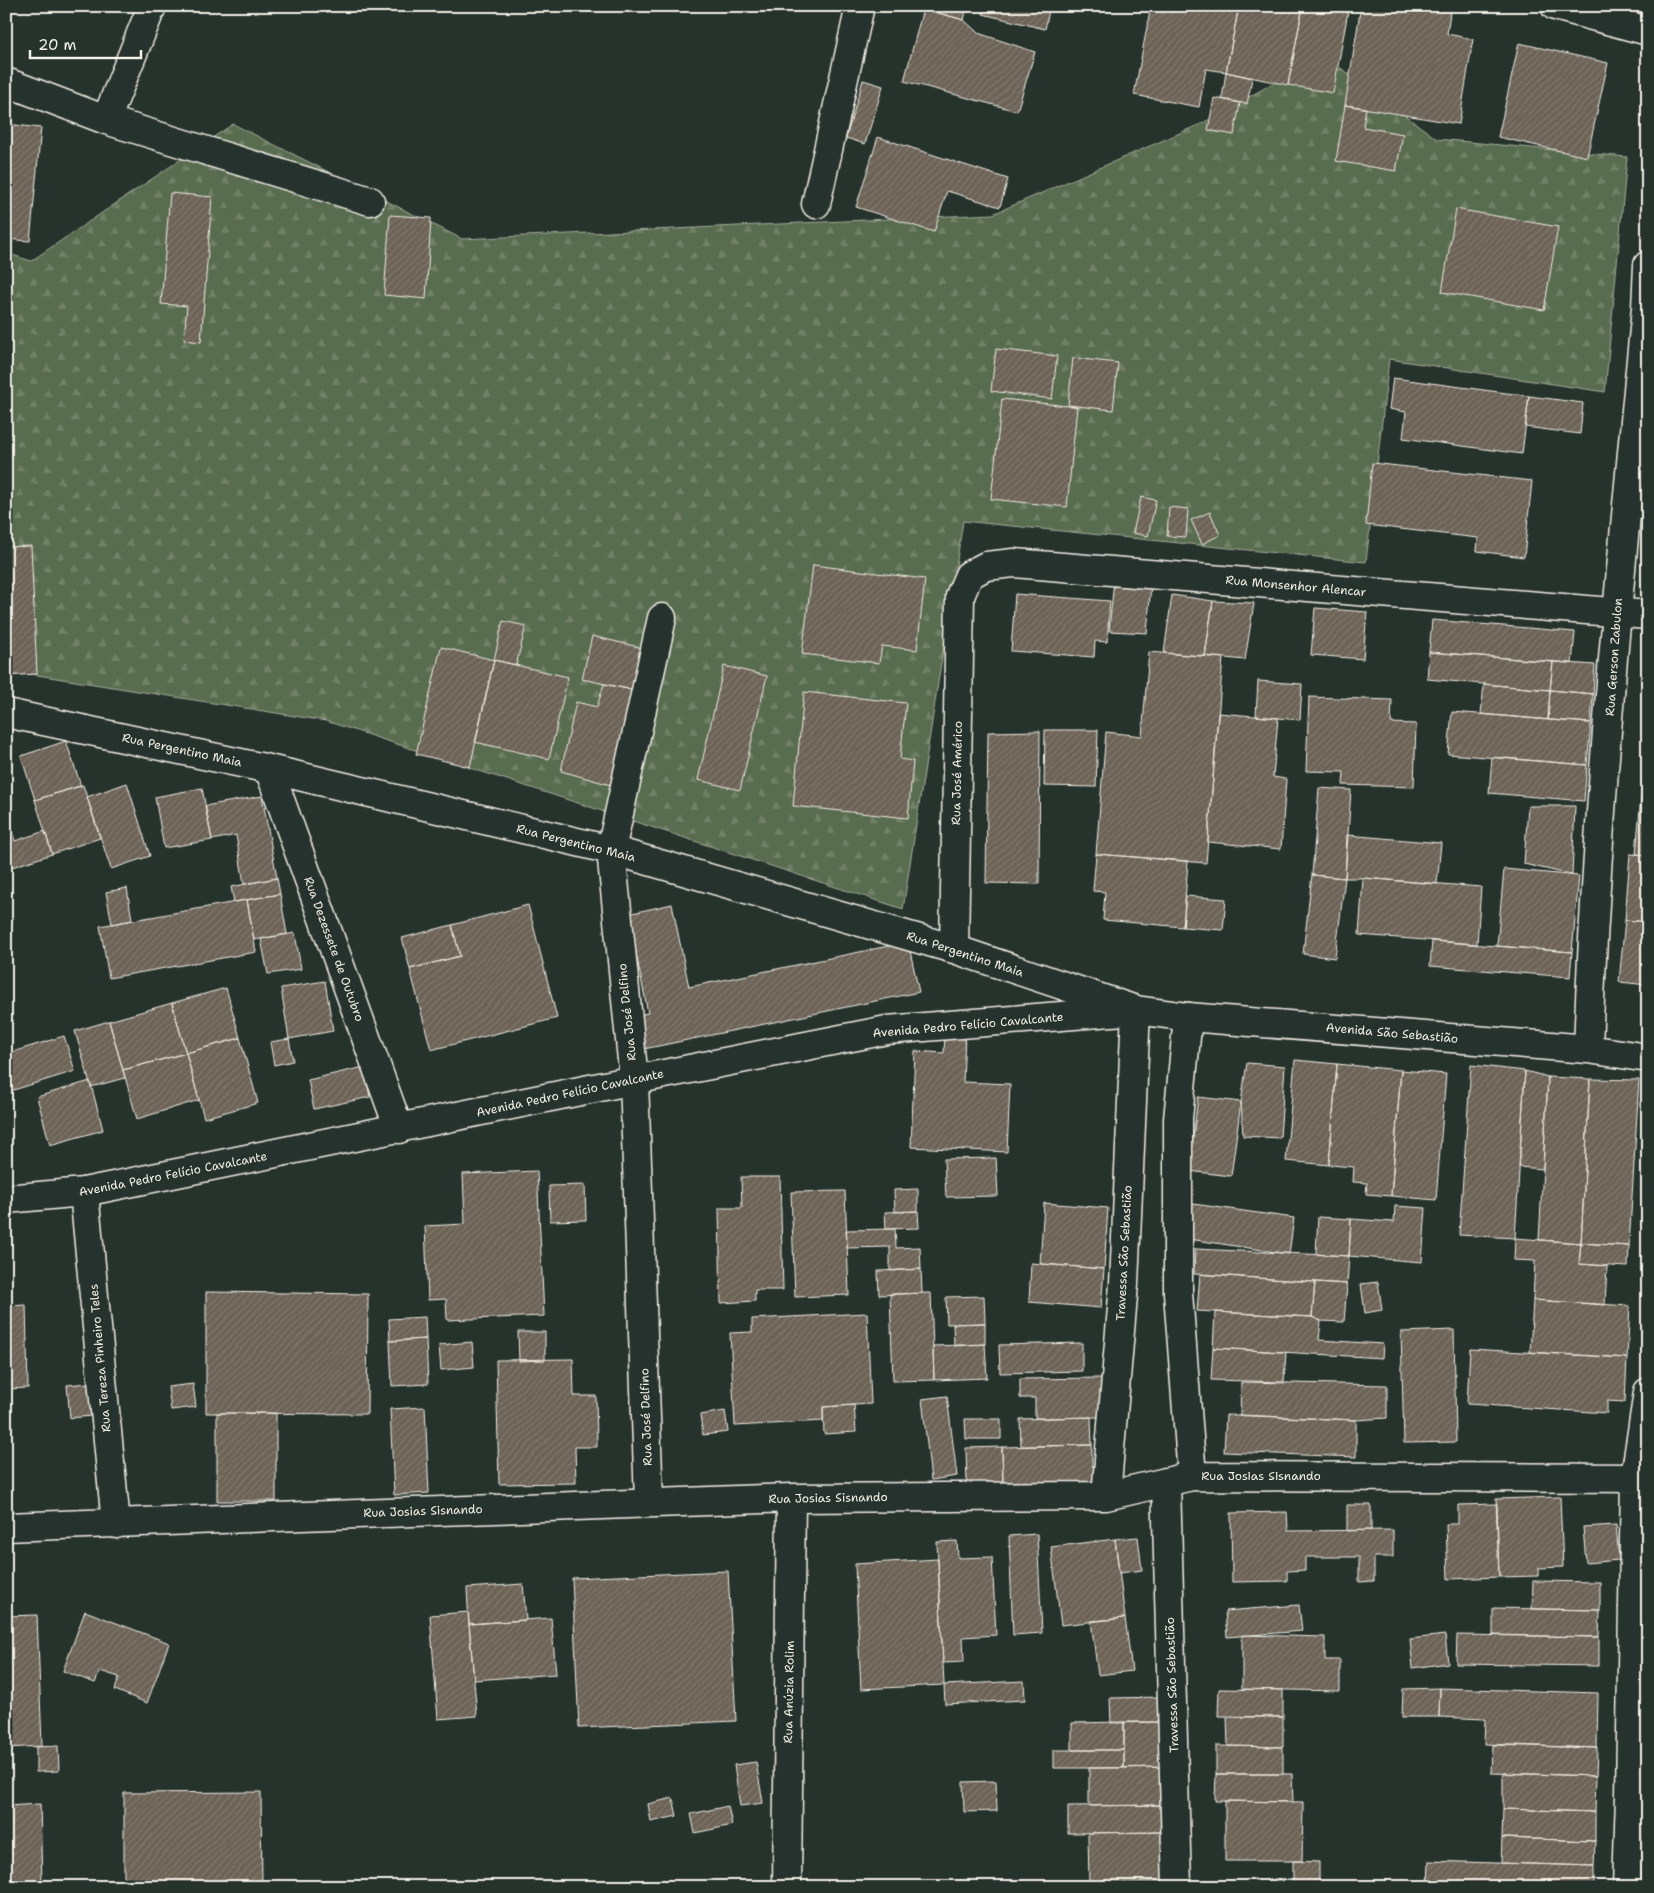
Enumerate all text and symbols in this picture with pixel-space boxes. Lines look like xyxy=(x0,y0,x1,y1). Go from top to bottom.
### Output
scale bar xyxy=(30,28,141,60)
text: 20 m xyxy=(38,35,77,55)
street label: Rua Monsenhor Alencar xyxy=(1225,572,1367,600)
street label: Rua Gerson Zabulon xyxy=(1602,597,1626,717)
street label: Rua José Américo xyxy=(948,721,966,825)
street label: Rua Pergentino Maia xyxy=(121,729,244,771)
street label: Rua Pergentino Maia xyxy=(515,820,638,866)
street label: Rua Dezessete de Outubro xyxy=(300,874,368,1024)
street label: Rua Pergentino Maia xyxy=(904,928,1026,981)
street label: Rua José Delfino xyxy=(614,963,640,1061)
street label: Avenida Pedro Felício Cavalcante xyxy=(872,1009,1064,1041)
street label: Avenida São Sebastião xyxy=(1325,1019,1459,1047)
street label: Avenida Pedro Felício Cavalcante xyxy=(475,1065,666,1121)
street label: Avenida Pedro Felício Cavalcante xyxy=(77,1148,269,1200)
street label: Travessa São Sebastião xyxy=(1112,1185,1136,1321)
street label: Rua Tereza Pinheiro Teles xyxy=(86,1283,114,1433)
street label: Rua José Delfino xyxy=(636,1368,656,1466)
street label: Rua Josias Sisnando xyxy=(1201,1468,1321,1484)
street label: Rua Josias Sisnando xyxy=(768,1489,888,1507)
street label: Rua Josias Sisnando xyxy=(363,1501,483,1521)
street label: Travessa São Sebastião xyxy=(1162,1617,1182,1753)
street label: Rua Anúzia Rolim xyxy=(780,1640,798,1744)

